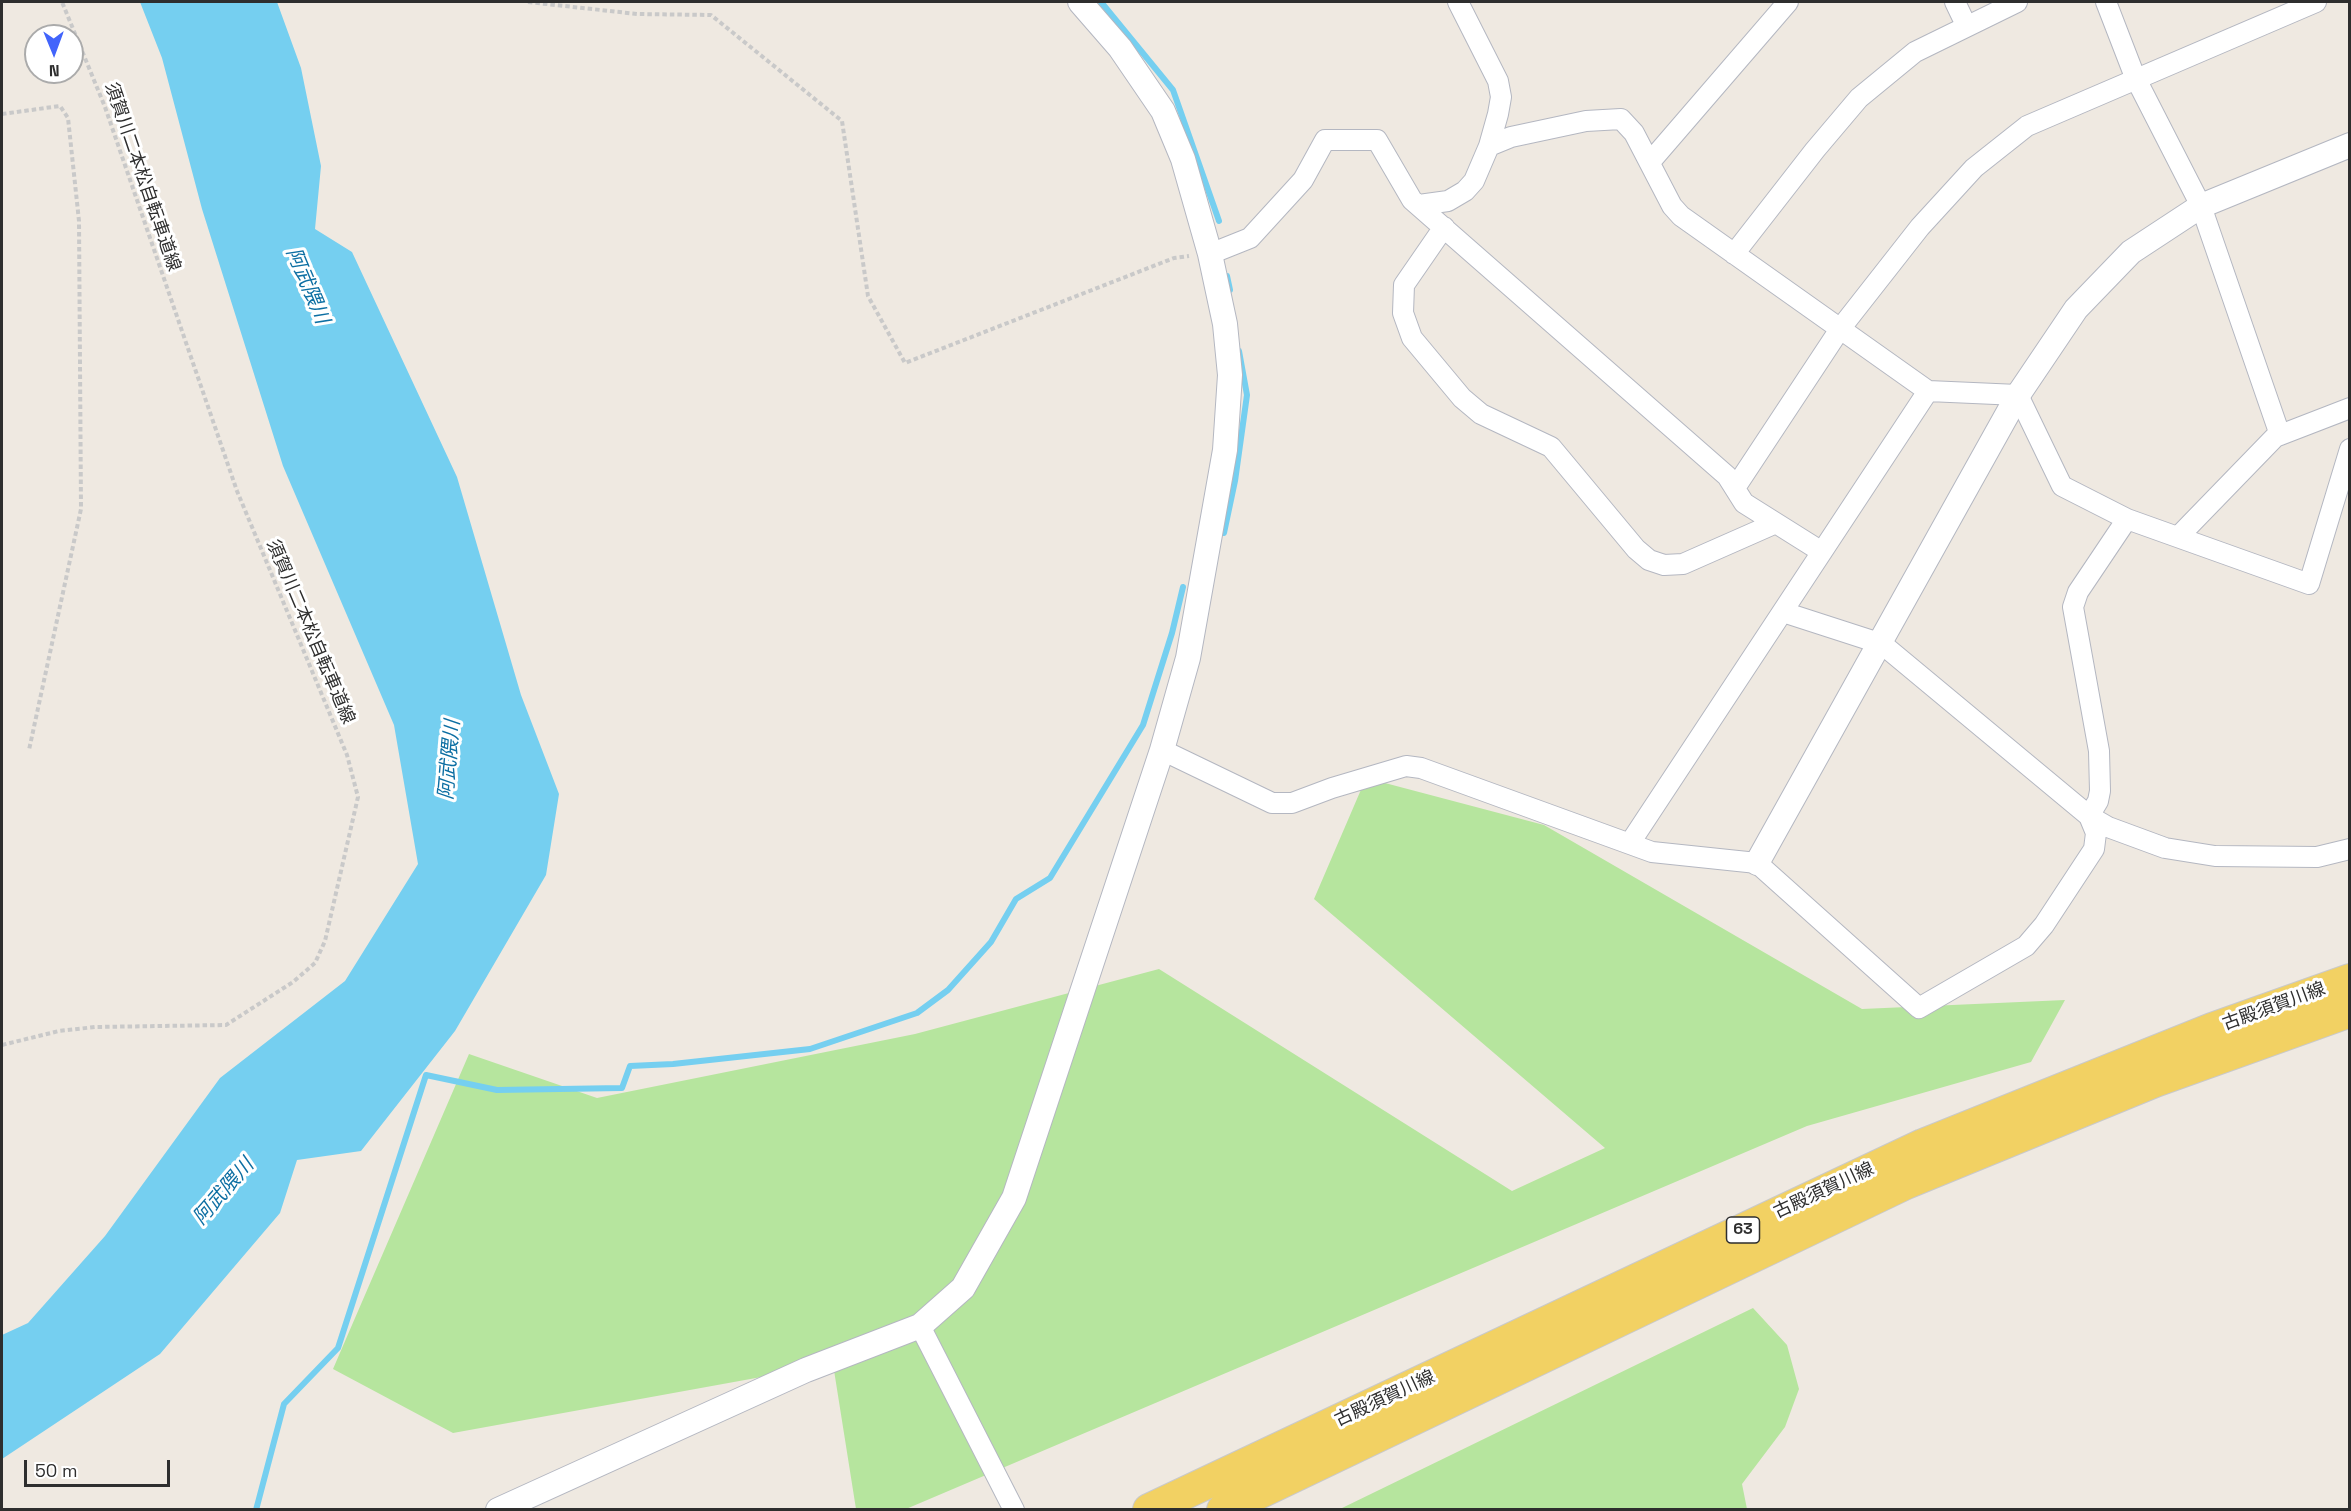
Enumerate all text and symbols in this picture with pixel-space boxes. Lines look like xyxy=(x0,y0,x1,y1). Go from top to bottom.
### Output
north arrow xyxy=(24,24,84,84)
text: N xyxy=(49,60,60,81)
street label: 須賀川二本松自転車道線 xyxy=(100,80,184,274)
water label: 阿武隈川 xyxy=(280,244,334,328)
street label: 須賀川二本松自転車道線 xyxy=(261,537,359,727)
water label: 阿武隈川 xyxy=(435,719,465,801)
street label: 古殿須賀川線 xyxy=(2220,978,2328,1036)
water label: 阿武隈川 xyxy=(189,1154,259,1230)
street label: 古殿須賀川線 xyxy=(1770,1158,1878,1224)
road number: 63 xyxy=(1726,1217,1760,1243)
street label: 古殿須賀川線 xyxy=(1331,1366,1439,1432)
scale bar xyxy=(27,1448,172,1486)
text: 50 m xyxy=(35,1459,77,1482)

